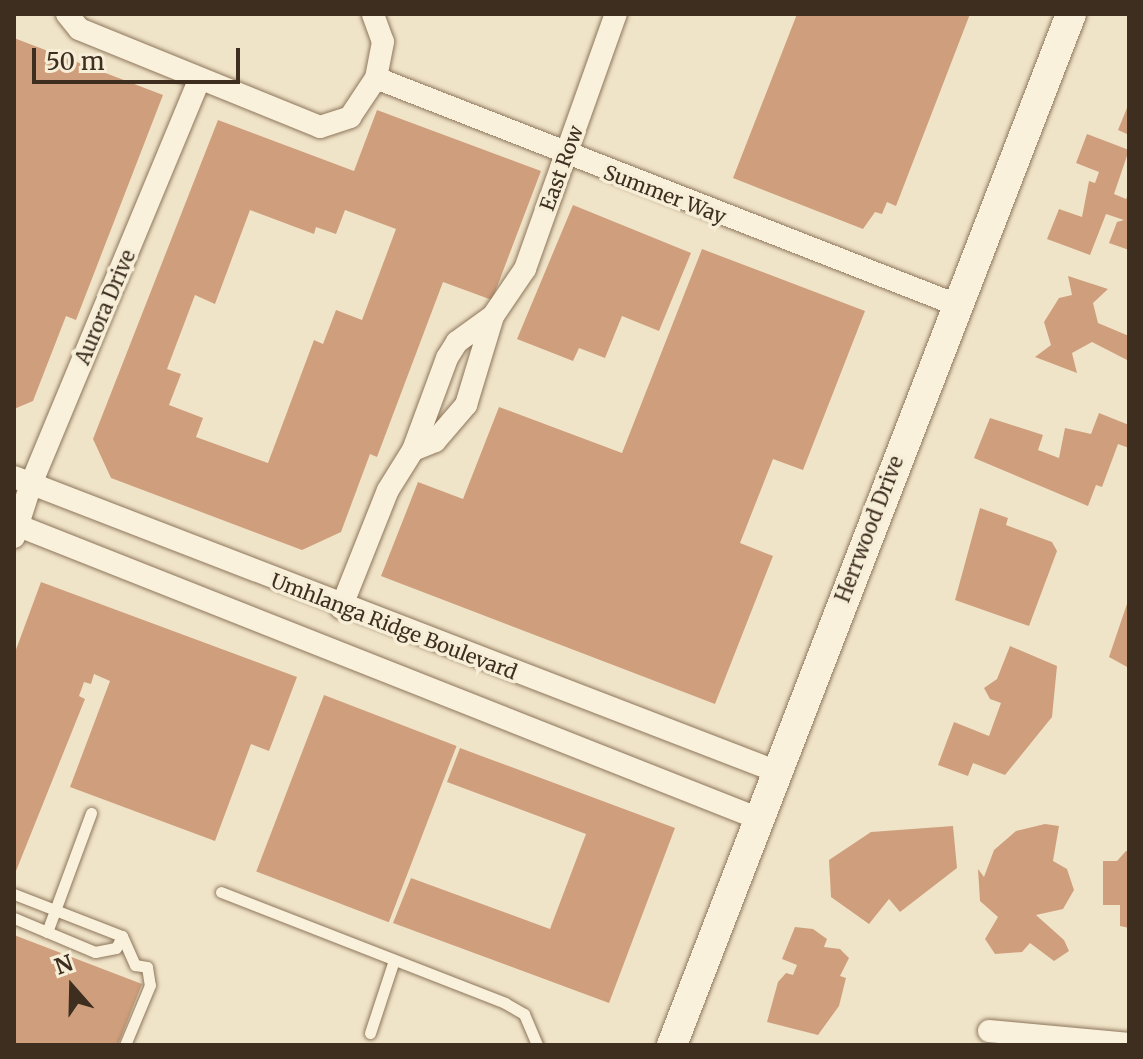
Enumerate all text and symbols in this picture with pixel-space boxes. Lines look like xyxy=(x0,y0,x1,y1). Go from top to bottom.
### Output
scale bar xyxy=(36,32,244,82)
text: 50 m xyxy=(46,46,105,77)
street label: East Row xyxy=(535,122,587,214)
street label: Summer Way xyxy=(600,160,730,228)
street label: Aurora Drive xyxy=(70,246,140,368)
street label: Herrwood Drive xyxy=(830,453,908,605)
street label: Umhlanga Ridge Boulevard xyxy=(268,568,520,684)
north arrow xyxy=(32,947,112,1027)
text: N xyxy=(51,948,77,981)

